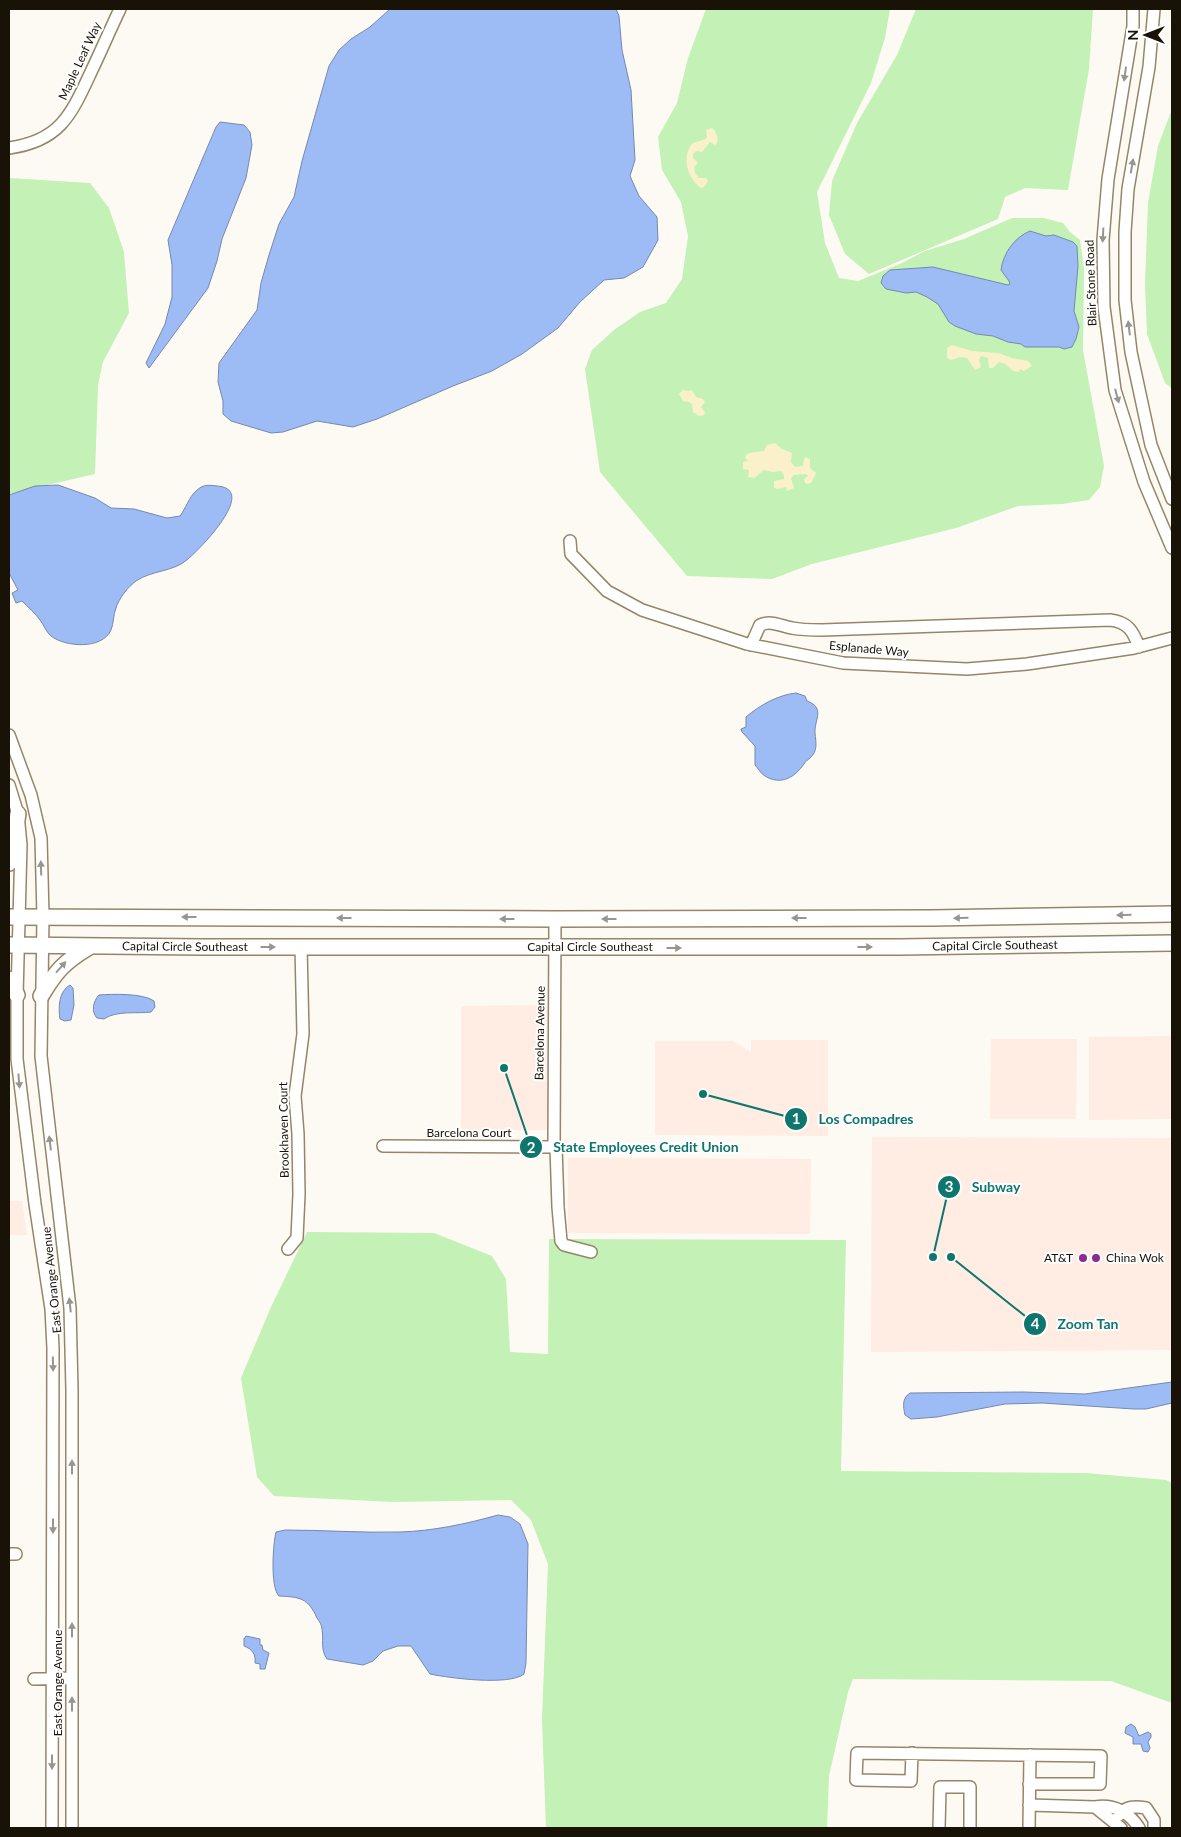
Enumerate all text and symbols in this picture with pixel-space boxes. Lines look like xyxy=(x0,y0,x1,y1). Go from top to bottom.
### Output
north arrow xyxy=(1121,10,1171,60)
street label: Maple Leaf Way xyxy=(55,19,105,102)
text: N xyxy=(1124,30,1141,40)
one-way arrow xyxy=(1121,66,1129,82)
one-way arrow xyxy=(1129,158,1137,174)
one-way arrow xyxy=(1099,227,1107,243)
street label: Blair Stone Road xyxy=(1081,240,1100,327)
one-way arrow xyxy=(1125,320,1133,336)
one-way arrow xyxy=(1114,389,1122,404)
street label: Esplanade Way xyxy=(829,638,910,660)
one-way arrow xyxy=(37,859,45,875)
one-way arrow xyxy=(1115,911,1131,919)
one-way arrow xyxy=(181,913,197,921)
one-way arrow xyxy=(336,914,352,922)
one-way arrow xyxy=(790,914,806,922)
one-way arrow xyxy=(953,914,969,922)
one-way arrow xyxy=(498,915,514,923)
one-way arrow xyxy=(600,915,616,923)
street label: Capital Circle Southeast xyxy=(932,937,1059,954)
street label: Capital Circle Southeast xyxy=(122,938,249,954)
street label: Capital Circle Southeast xyxy=(527,939,654,954)
one-way arrow xyxy=(261,943,277,951)
one-way arrow xyxy=(858,943,874,951)
one-way arrow xyxy=(666,944,682,952)
one-way arrow xyxy=(56,961,67,974)
street label: Barcelona Avenue xyxy=(531,986,548,1080)
one-way arrow xyxy=(16,1073,24,1089)
street label: Brookhaven Court xyxy=(275,1081,292,1178)
callout: Los Compadres xyxy=(783,1104,923,1133)
text: 1 xyxy=(792,1109,800,1127)
text: Los Compadres xyxy=(818,1110,914,1127)
street label: Barcelona Court xyxy=(426,1125,512,1140)
callout: State Employees Credit Union xyxy=(518,1133,749,1162)
one-way arrow xyxy=(46,1135,54,1151)
text: 2 xyxy=(527,1138,536,1156)
text: State Employees Credit Union xyxy=(553,1138,739,1155)
callout: Subway xyxy=(937,1173,1030,1202)
text: 3 xyxy=(945,1177,953,1195)
text: Subway xyxy=(972,1178,1021,1195)
street label: East Orange Avenue xyxy=(38,1226,65,1334)
place label: AT&T xyxy=(1044,1250,1073,1265)
place label: China Wok xyxy=(1106,1250,1165,1265)
marker: AT&T xyxy=(1077,1252,1089,1264)
marker: China Wok xyxy=(1090,1252,1102,1264)
one-way arrow xyxy=(65,1296,73,1312)
callout: Zoom Tan xyxy=(1023,1310,1129,1339)
text: 4 xyxy=(1031,1314,1040,1332)
text: Zoom Tan xyxy=(1058,1315,1119,1332)
one-way arrow xyxy=(49,1356,57,1372)
one-way arrow xyxy=(68,1459,76,1475)
one-way arrow xyxy=(49,1519,57,1535)
one-way arrow xyxy=(68,1621,76,1637)
street label: East Orange Avenue xyxy=(50,1630,65,1736)
one-way arrow xyxy=(68,1696,76,1712)
one-way arrow xyxy=(48,1755,56,1771)

